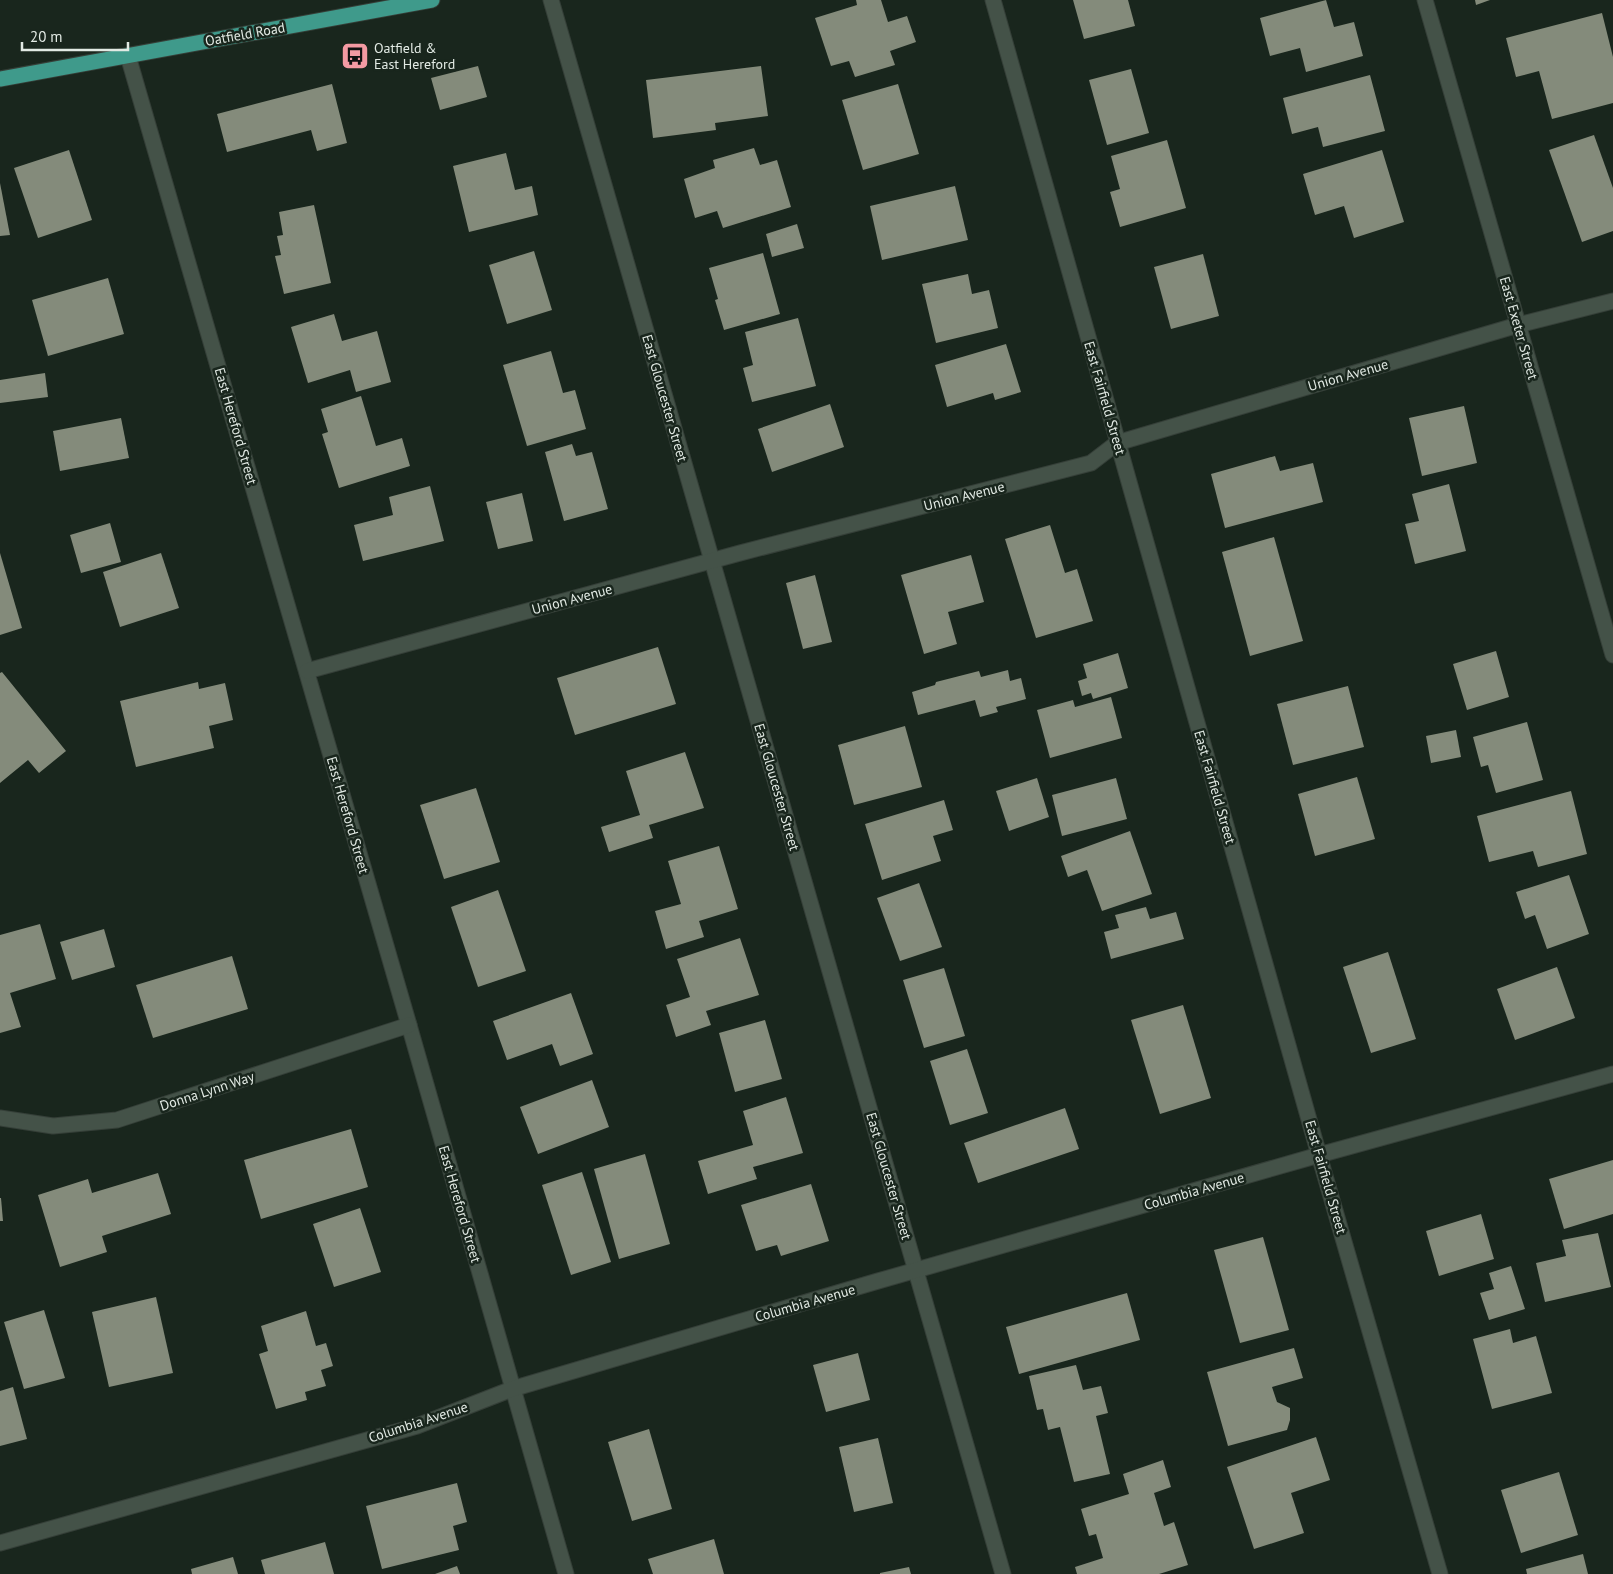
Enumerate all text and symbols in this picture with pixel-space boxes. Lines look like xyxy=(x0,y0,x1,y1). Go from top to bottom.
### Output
street label: Oatfield Road xyxy=(204,18,286,50)
scale bar xyxy=(22,20,129,52)
text: 20 m xyxy=(30,27,63,46)
place label: Oatfield & East Hereford xyxy=(374,39,455,73)
bus stop icon: Oatfield & East Hereford xyxy=(340,41,370,71)
street label: East Exeter Street xyxy=(1496,274,1542,382)
street label: East Gloucester Street xyxy=(638,332,692,464)
street label: East Fairfield Street xyxy=(1080,339,1130,457)
street label: Union Avenue xyxy=(1306,355,1390,395)
street label: East Hereford Street xyxy=(211,365,261,487)
street label: Union Avenue xyxy=(922,477,1006,515)
street label: Union Avenue xyxy=(530,580,614,618)
street label: East Gloucester Street xyxy=(750,721,804,853)
street label: East Fairfield Street xyxy=(1190,728,1240,846)
street label: East Hereford Street xyxy=(323,754,373,876)
street label: Donna Lynn Way xyxy=(157,1067,257,1115)
street label: East Gloucester Street xyxy=(862,1110,916,1242)
street label: East Fairfield Street xyxy=(1301,1118,1351,1236)
street label: East Hereford Street xyxy=(435,1143,485,1265)
street label: Columbia Avenue xyxy=(1142,1168,1246,1214)
street label: Columbia Avenue xyxy=(753,1280,857,1326)
street label: Columbia Avenue xyxy=(366,1397,470,1447)

